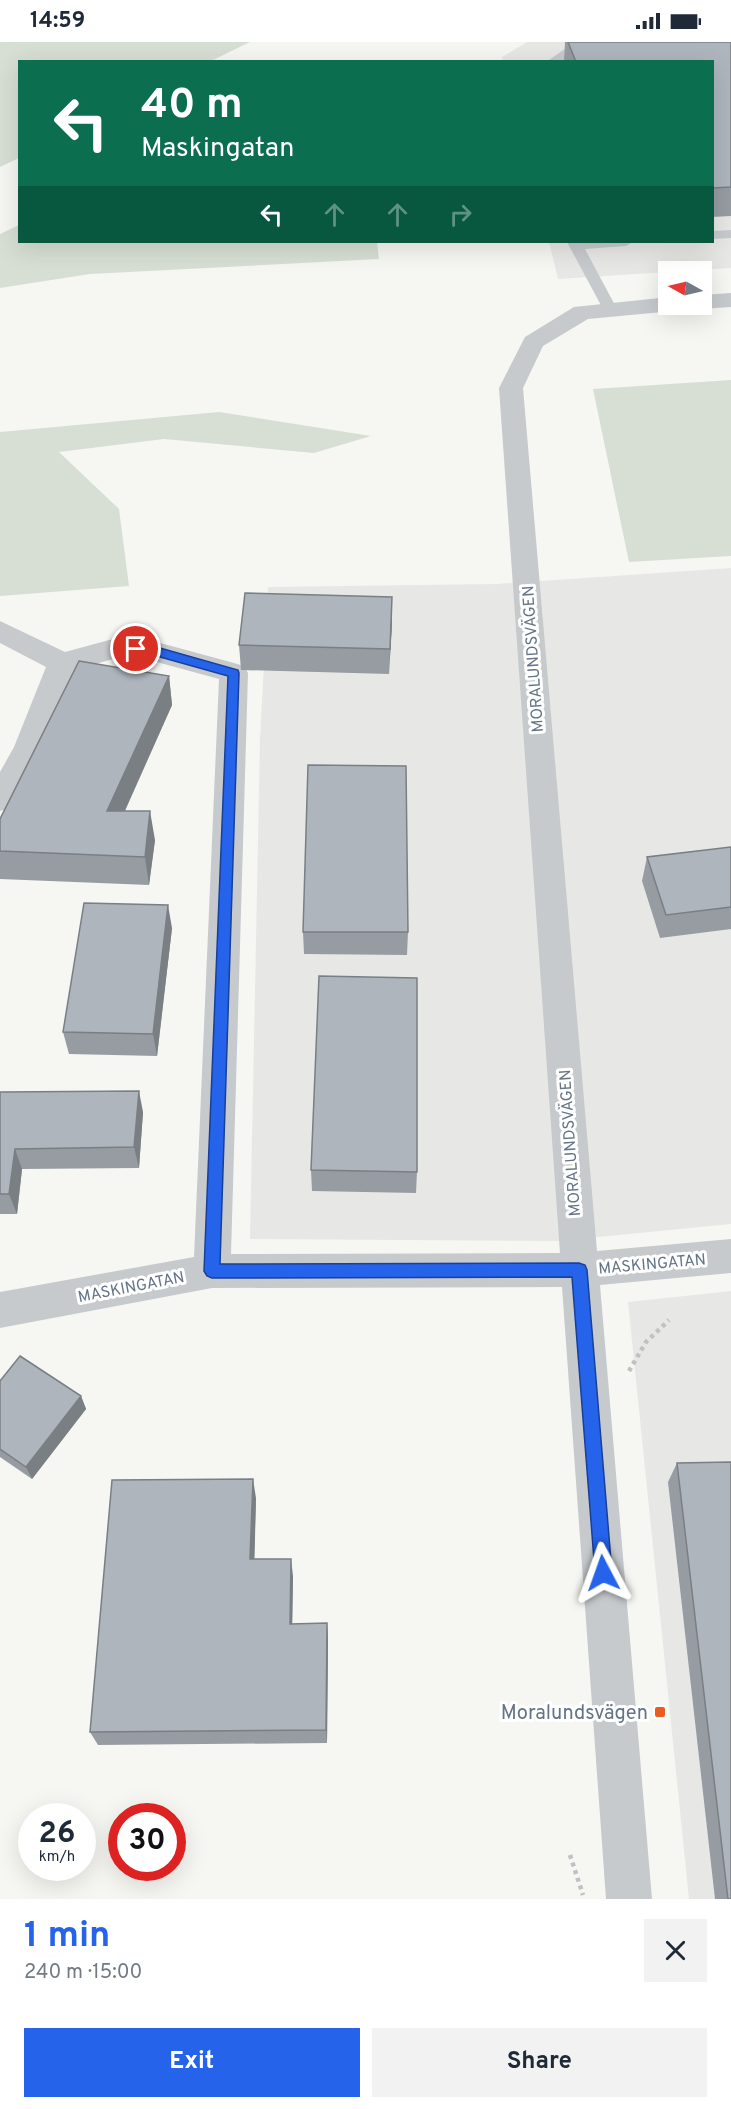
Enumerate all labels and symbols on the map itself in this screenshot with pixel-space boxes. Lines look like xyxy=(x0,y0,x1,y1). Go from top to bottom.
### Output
north arrow xyxy=(658,261,712,315)
street label: MORALUNDSVÄGEN xyxy=(518,585,549,733)
pin xyxy=(110,623,161,674)
street label: MORALUNDSVÄGEN xyxy=(555,1069,586,1217)
street label: MASKINGATAN xyxy=(597,1250,707,1280)
street label: MASKINGATAN xyxy=(76,1268,186,1308)
position arrow xyxy=(571,1541,635,1605)
place label: Moralundsvägen xyxy=(501,1701,648,1727)
marker: Moralundsvägen xyxy=(653,1705,667,1719)
speed limit sign: 30 xyxy=(108,1803,186,1881)

